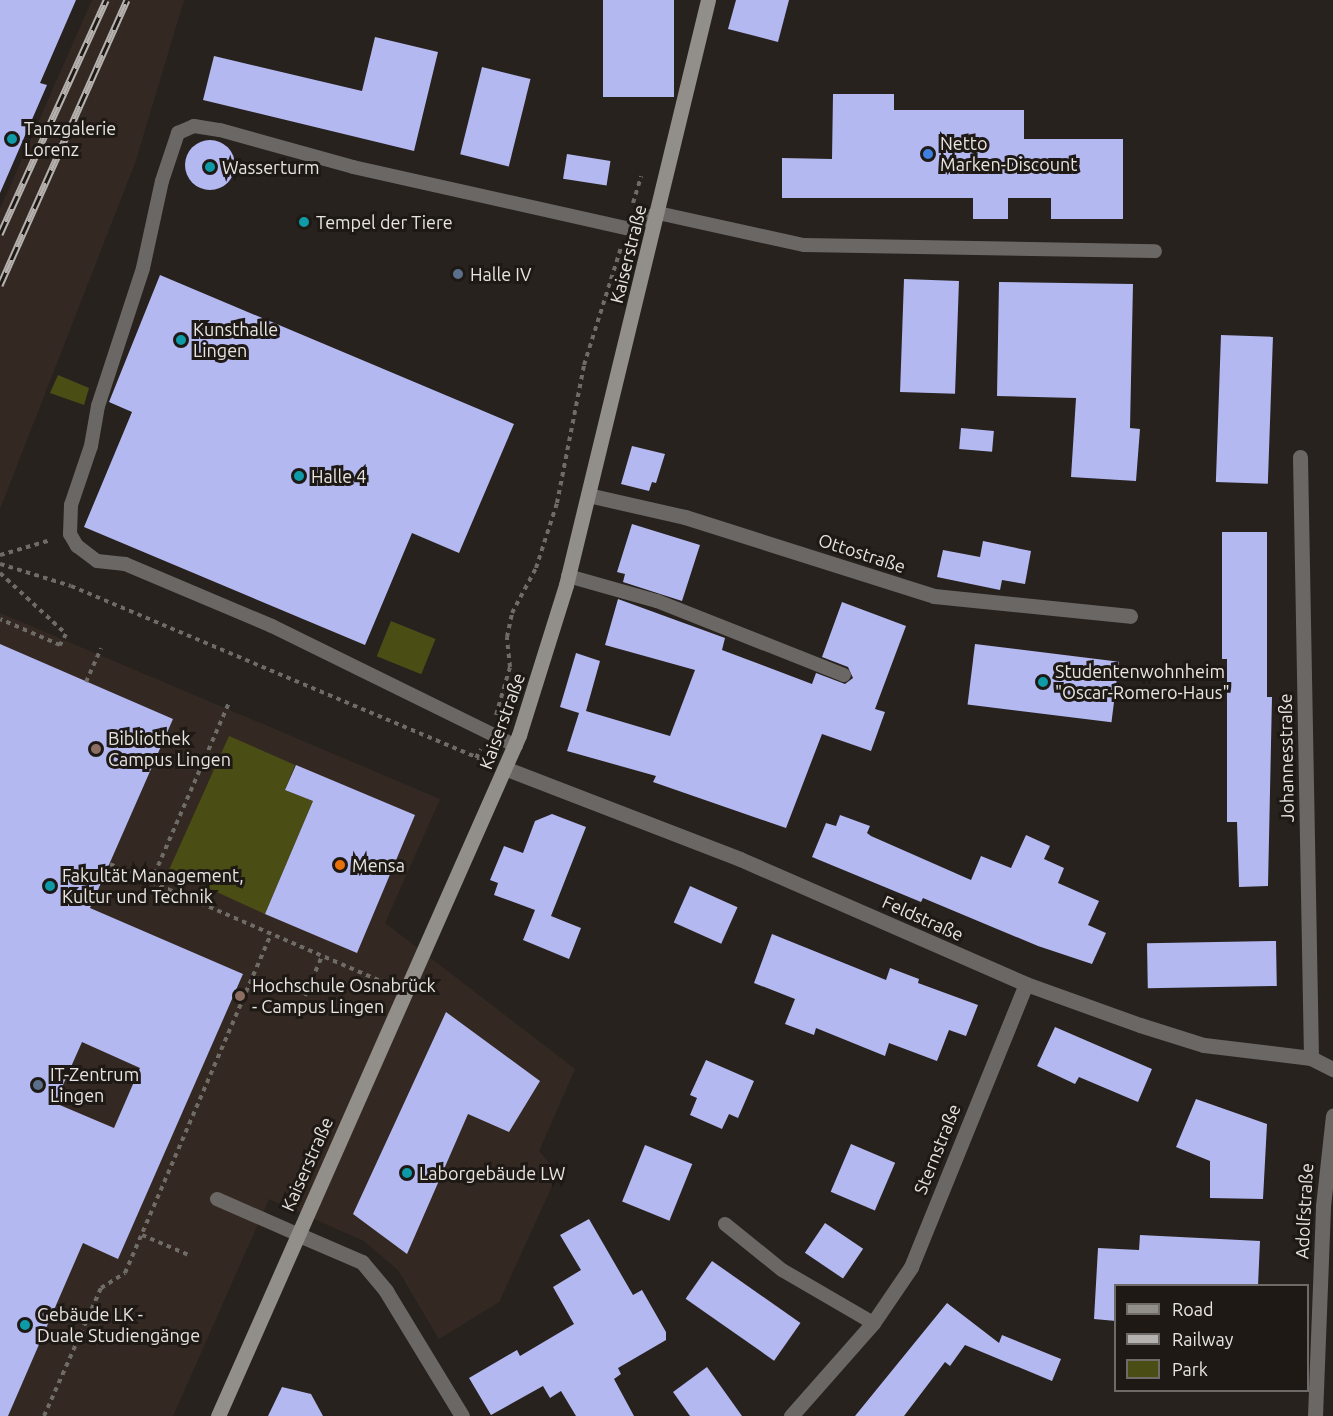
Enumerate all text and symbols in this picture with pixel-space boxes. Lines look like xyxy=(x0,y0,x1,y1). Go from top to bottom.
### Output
place label: Tanzgalerie Lorenz xyxy=(24,118,116,160)
marker: Tanzgalerie Lorenz xyxy=(5,132,19,146)
place label: Netto Marken-Discount xyxy=(940,133,1077,176)
marker: Netto Marken-Discount xyxy=(921,147,935,161)
place label: Wasserturm xyxy=(222,156,320,178)
marker: Wasserturm xyxy=(203,160,217,174)
street label: Kaiserstraße xyxy=(605,202,651,306)
place label: Tempel der Tiere xyxy=(316,211,453,233)
marker: Tempel der Tiere xyxy=(297,215,311,229)
place label: Halle IV xyxy=(470,263,531,285)
marker: Halle IV xyxy=(451,267,465,281)
place label: Kunsthalle Lingen xyxy=(193,319,278,362)
marker: Kunsthalle Lingen xyxy=(174,333,188,347)
place label: Halle 4 xyxy=(311,465,366,487)
marker: Halle 4 xyxy=(292,469,306,483)
street label: Ottostraße xyxy=(816,529,908,577)
place label: Studentenwohnheim "Oscar-Romero-Haus" xyxy=(1055,661,1230,704)
street label: Kaiserstraße xyxy=(475,670,529,772)
marker: Studentenwohnheim "Oscar-Romero-Haus" xyxy=(1036,675,1050,689)
street label: Johannesstraße xyxy=(1274,693,1298,823)
place label: Bibliothek Campus Lingen xyxy=(108,728,231,771)
marker: Bibliothek Campus Lingen xyxy=(89,742,103,756)
place label: Mensa xyxy=(352,854,405,876)
marker: Mensa xyxy=(333,858,347,872)
place label: Fakultät Management, Kultur und Technik xyxy=(62,865,244,908)
marker: Fakultät Management, Kultur und Technik xyxy=(43,879,57,893)
street label: Feldstraße xyxy=(879,891,967,945)
place label: Hochschule Osnabrück - Campus Lingen xyxy=(252,975,436,1018)
marker: Hochschule Osnabrück - Campus Lingen xyxy=(233,989,247,1003)
place label: IT-Zentrum Lingen xyxy=(50,1064,139,1106)
marker: IT-Zentrum Lingen xyxy=(31,1078,45,1092)
street label: Sternstraße xyxy=(909,1101,965,1197)
street label: Kaiserstraße xyxy=(277,1114,337,1214)
place label: Laborgebäude LW xyxy=(419,1162,565,1184)
street label: Adolfstraße xyxy=(1291,1162,1317,1260)
marker: Laborgebäude LW xyxy=(400,1166,414,1180)
legend xyxy=(1114,1284,1309,1392)
text: Road xyxy=(1172,1299,1214,1319)
place label: Gebäude LK - Duale Studiengänge xyxy=(37,1304,200,1346)
marker: Gebäude LK - Duale Studiengänge xyxy=(18,1318,32,1332)
text: Railway xyxy=(1172,1329,1233,1349)
text: Park xyxy=(1172,1359,1208,1379)

